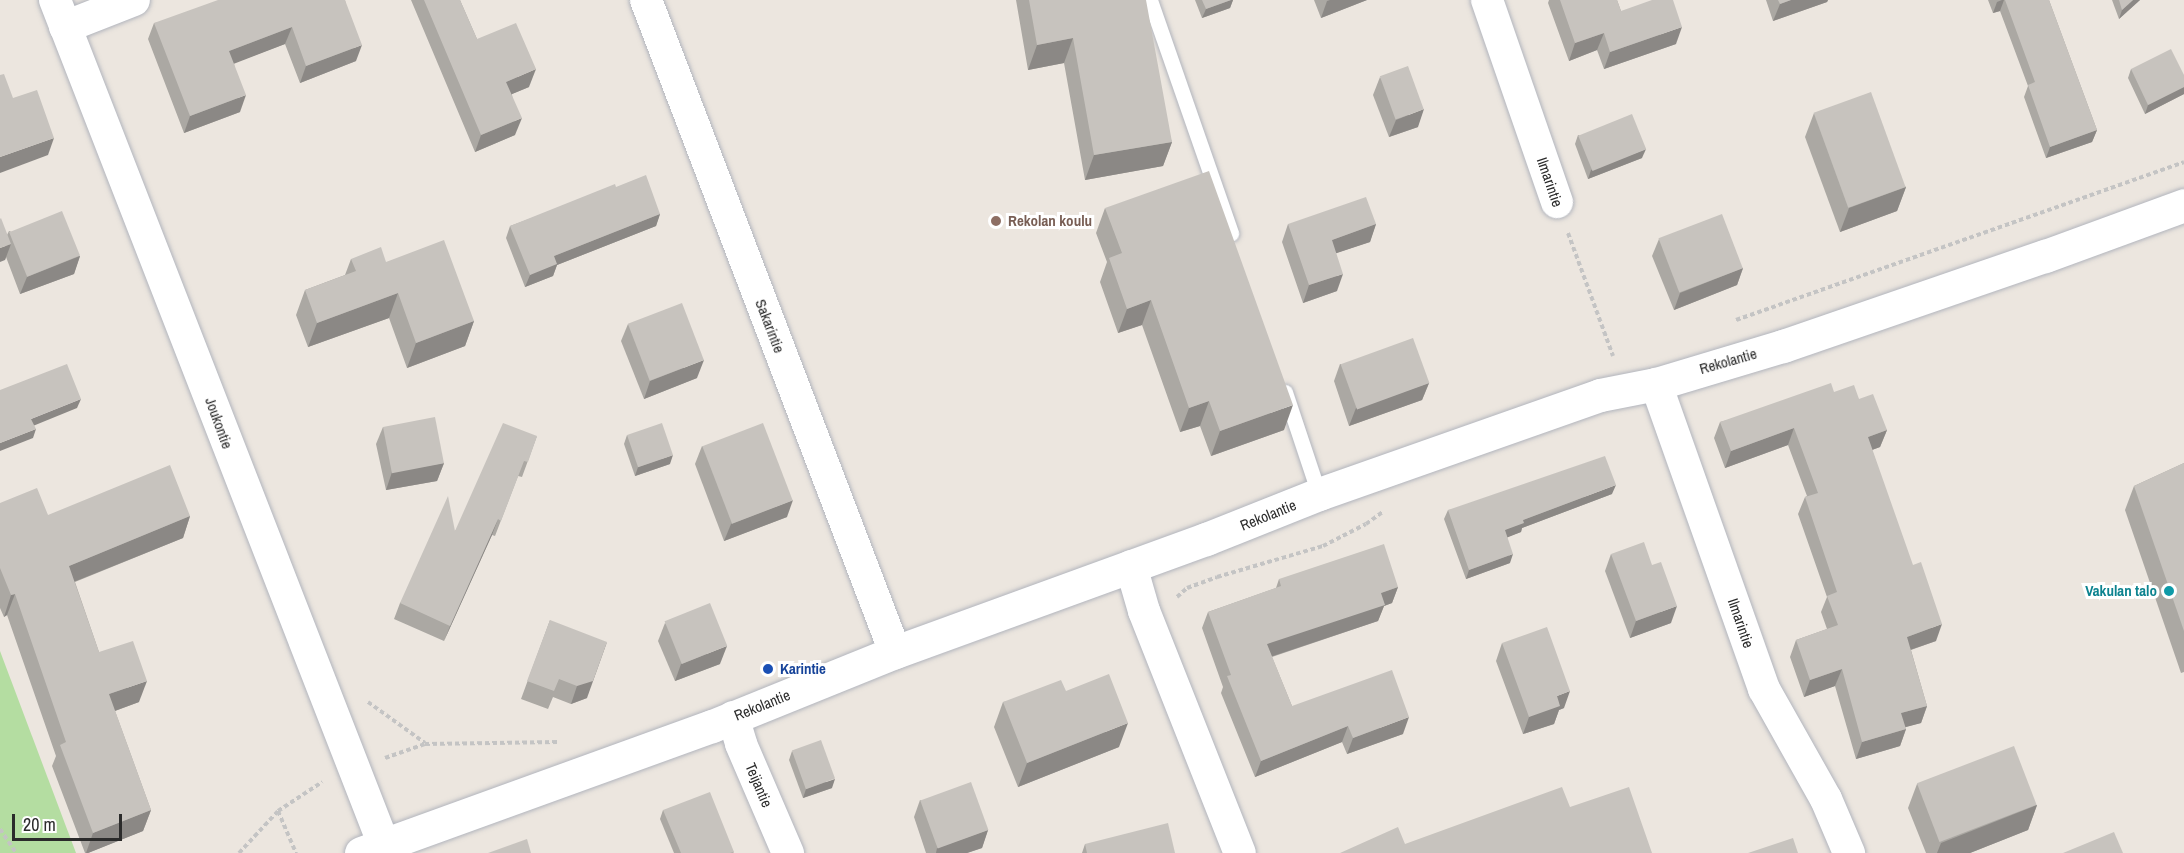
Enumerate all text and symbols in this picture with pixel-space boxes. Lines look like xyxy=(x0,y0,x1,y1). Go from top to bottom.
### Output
street label: Ilmarintie xyxy=(1533,155,1567,209)
place label: Rekolan koulu xyxy=(1008,212,1092,230)
marker: Rekolan koulu xyxy=(989,214,1003,228)
street label: Sakarintie xyxy=(752,297,788,355)
street label: Rekolantie xyxy=(1697,344,1759,378)
street label: Joukontie xyxy=(201,395,237,451)
street label: Rekolantie xyxy=(1237,496,1299,534)
place label: Vakulan talo xyxy=(2085,582,2157,600)
marker: Vakulan talo xyxy=(2162,584,2176,598)
street label: Ilmarintie xyxy=(1724,596,1758,650)
place label: Karintie xyxy=(780,660,826,678)
marker: Karintie xyxy=(761,662,775,676)
street label: Rekolantie xyxy=(731,686,793,724)
street label: Teijantie xyxy=(742,760,776,810)
scale bar xyxy=(15,802,124,840)
text: 20 m xyxy=(23,812,56,837)

